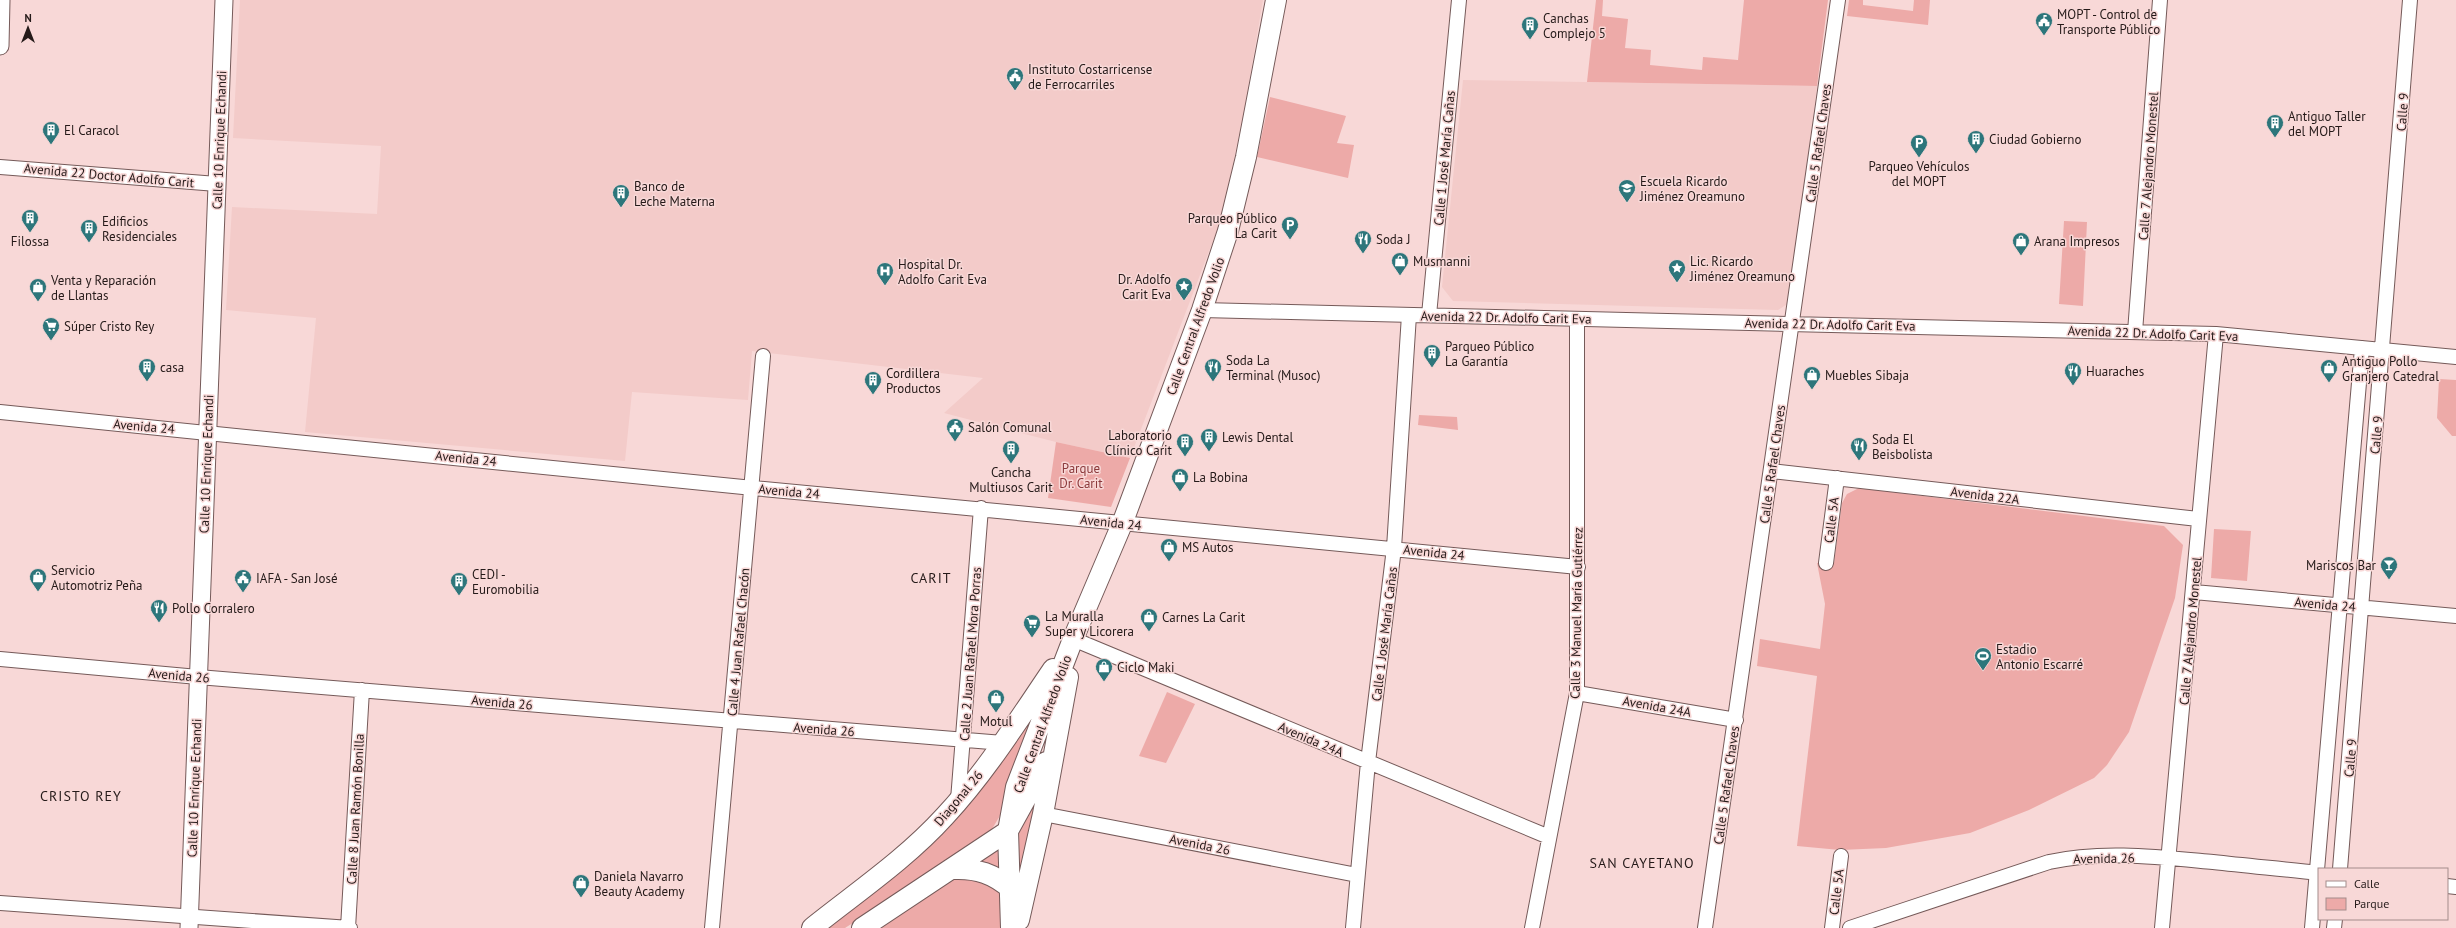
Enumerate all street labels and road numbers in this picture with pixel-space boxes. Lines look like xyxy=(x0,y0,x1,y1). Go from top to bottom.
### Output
street label: Calle 10 Enrique Echandi xyxy=(209,70,230,210)
street label: Calle 5 Rafael Chaves xyxy=(1802,83,1835,203)
street label: Calle 1 José María Cañas xyxy=(1430,90,1459,226)
street label: Calle 7 Alejandro Monestel xyxy=(2135,91,2162,241)
street label: Calle 9 xyxy=(2393,92,2412,132)
street label: Avenida 22 Doctor Adolfo Carit xyxy=(23,160,195,191)
street label: Calle Central Alfredo Volio xyxy=(1163,255,1228,397)
street label: Avenida 22 Dr. Adolfo Carit Eva xyxy=(1420,308,1592,327)
street label: Avenida 22 Dr. Adolfo Carit Eva xyxy=(1744,315,1916,334)
street label: Avenida 22 Dr. Adolfo Carit Eva xyxy=(2067,322,2239,345)
street label: Calle 10 Enrique Echandi xyxy=(196,394,217,534)
street label: Calle 5 Rafael Chaves xyxy=(1756,404,1789,524)
street label: Avenida 24 xyxy=(113,415,175,438)
street label: Calle 9 xyxy=(2366,415,2387,455)
street label: Avenida 24 xyxy=(434,447,497,470)
street label: Avenida 24 xyxy=(758,480,820,503)
street label: Avenida 22A xyxy=(1950,483,2021,508)
street label: Calle 5A xyxy=(1820,496,1843,544)
street label: Avenida 24 xyxy=(1079,511,1142,534)
street label: Calle 3 Manuel María Gutiérrez xyxy=(1567,527,1587,699)
street label: Avenida 24 xyxy=(1402,541,1465,564)
street label: Calle 7 Alejandro Monestel xyxy=(2176,556,2205,706)
street label: Calle 2 Juan Rafael Mora Porras xyxy=(956,566,985,742)
street label: Calle 1 José María Cañas xyxy=(1368,566,1401,702)
street label: Calle 4 Juan Rafael Chacón xyxy=(724,567,753,717)
street label: Avenida 24 xyxy=(2294,593,2356,616)
street label: Calle Central Alfredo Volio xyxy=(1010,653,1075,795)
street label: Avenida 26 xyxy=(148,664,210,687)
street label: Avenida 26 xyxy=(471,691,533,714)
street label: Avenida 24A xyxy=(1621,692,1693,721)
street label: Calle 10 Enrique Echandi xyxy=(184,718,205,858)
street label: Avenida 24A xyxy=(1276,718,1346,761)
street label: Avenida 26 xyxy=(793,719,855,740)
street label: Calle 5 Rafael Chaves xyxy=(1710,725,1743,845)
street label: Calle 8 Juan Ramón Bonilla xyxy=(343,733,368,885)
street label: Calle 9 xyxy=(2340,738,2361,778)
street label: Diagonal 26 xyxy=(930,767,987,830)
street label: Avenida 26 xyxy=(1168,830,1232,859)
street label: Avenida 26 xyxy=(2073,849,2135,868)
street label: Calle 5A xyxy=(1825,868,1848,916)

